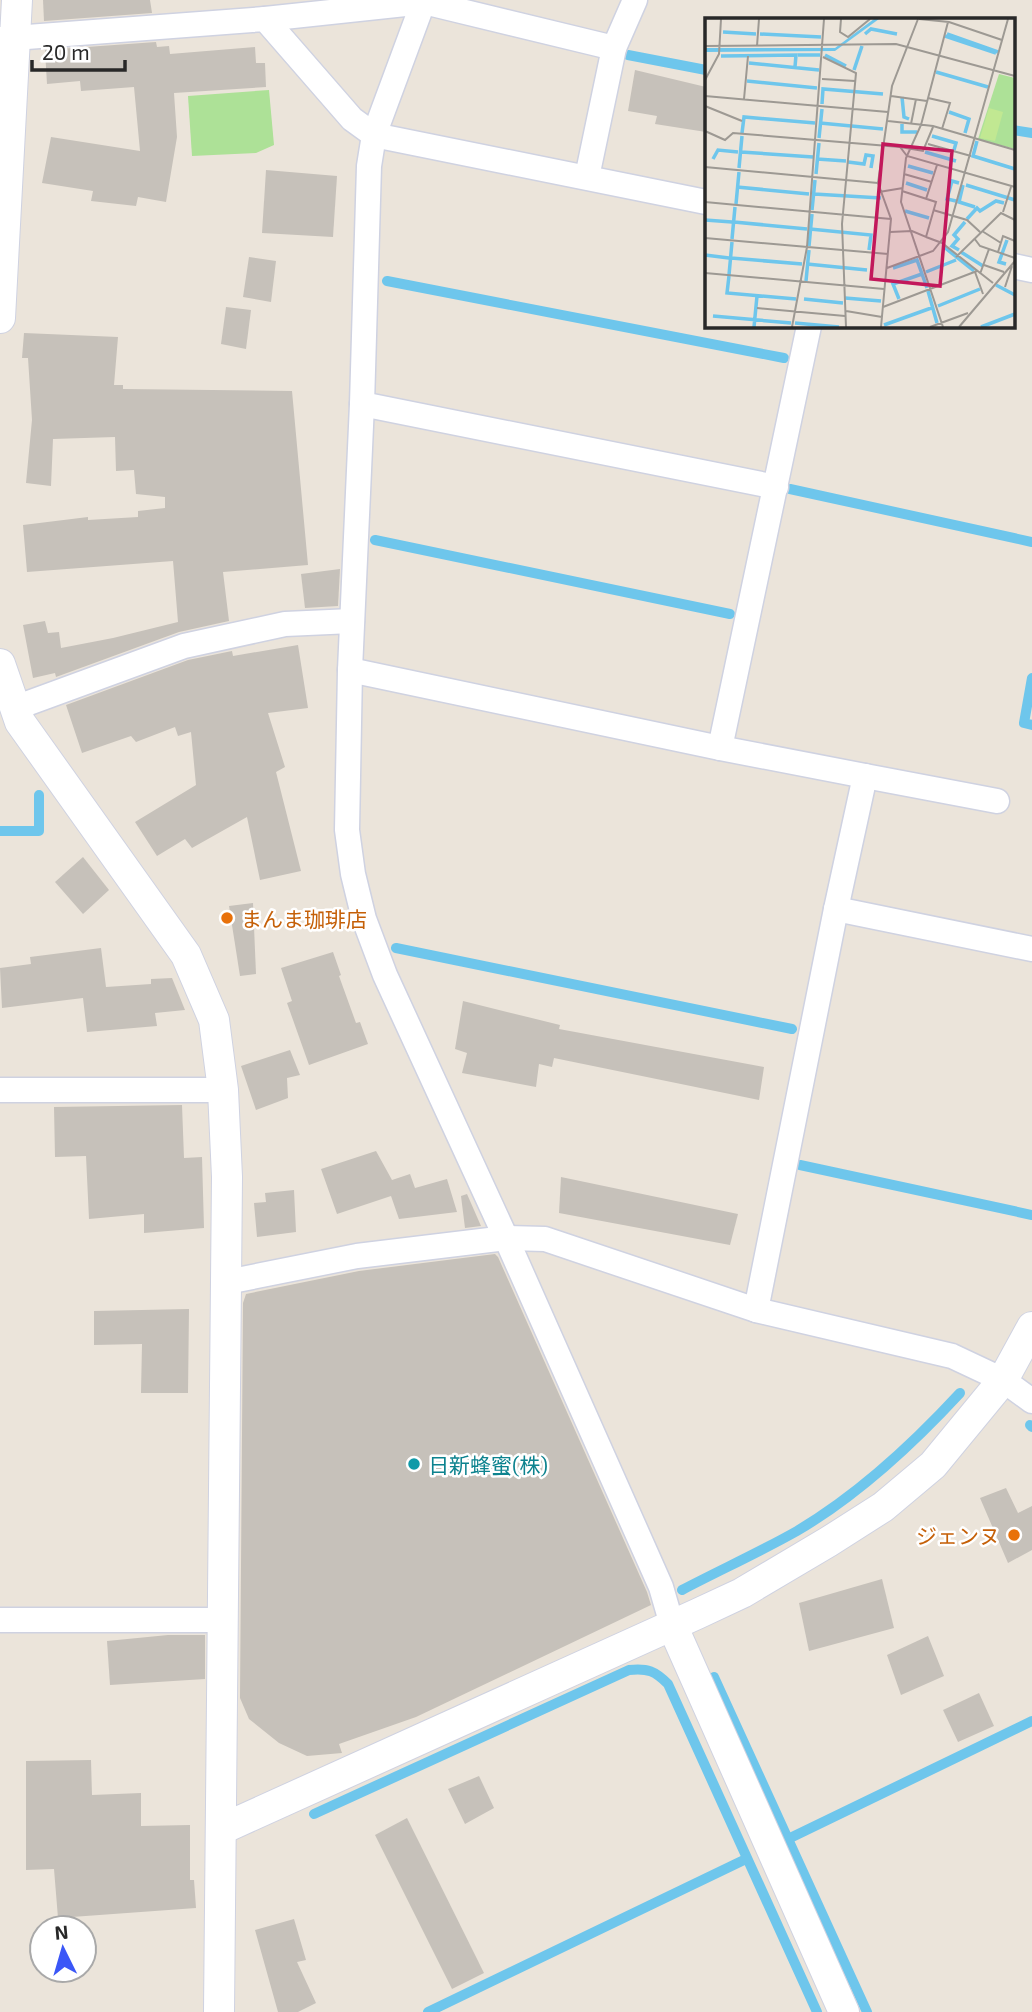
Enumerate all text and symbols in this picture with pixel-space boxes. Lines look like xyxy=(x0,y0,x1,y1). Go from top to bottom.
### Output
inset map xyxy=(705,18,1014,327)
scale bar xyxy=(32,28,124,72)
text: 20 m xyxy=(42,39,90,64)
place label: まんま珈琲店 xyxy=(241,906,367,931)
marker: まんま珈琲店 xyxy=(219,910,235,926)
place label: 日新蜂蜜(株) xyxy=(428,1452,548,1477)
marker: 日新蜂蜜(株) xyxy=(406,1456,422,1472)
place label: ジェンヌ xyxy=(916,1523,1000,1548)
marker: ジェンヌ xyxy=(1006,1527,1022,1543)
north arrow xyxy=(28,1914,98,1984)
text: N xyxy=(54,1920,69,1944)

